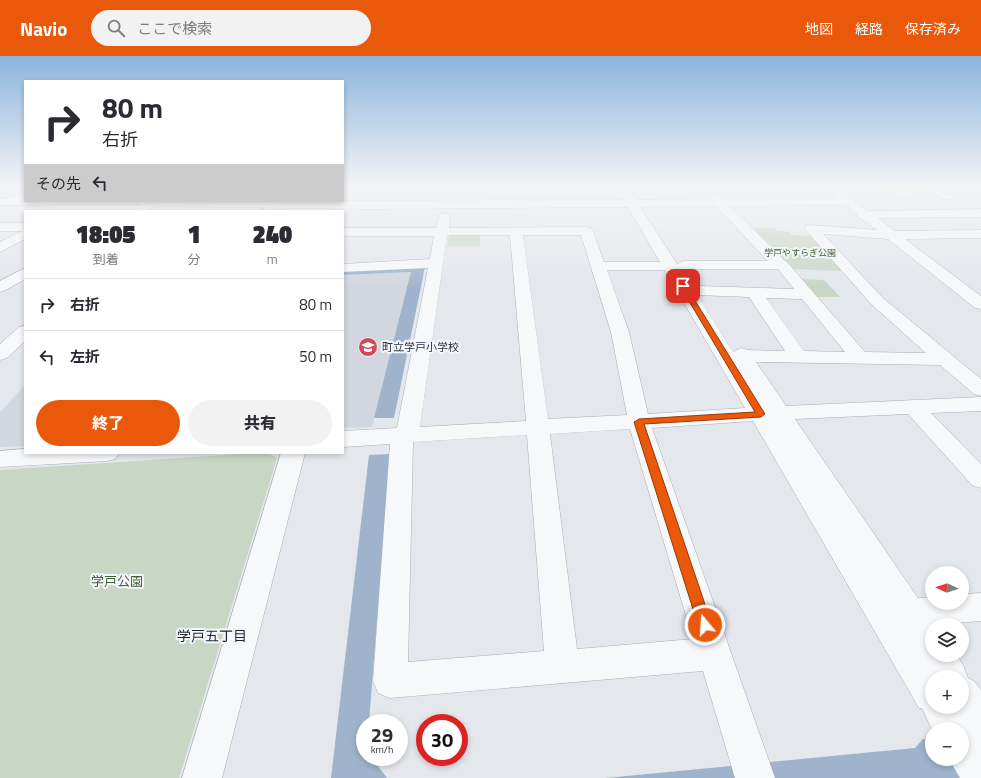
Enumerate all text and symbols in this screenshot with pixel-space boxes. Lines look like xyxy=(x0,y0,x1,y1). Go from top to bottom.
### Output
search box xyxy=(91,10,371,46)
text: Navio xyxy=(20,14,67,43)
icon: search xyxy=(105,17,127,39)
text: ここで検索 xyxy=(137,17,212,40)
text: 地図 xyxy=(805,18,833,39)
text: 経路 xyxy=(855,18,883,39)
text: 保存済み xyxy=(905,18,961,39)
text: 80 m xyxy=(102,86,163,129)
icon: right xyxy=(36,96,88,148)
text: 右折 xyxy=(102,126,138,153)
text: その先 xyxy=(36,172,81,195)
icon: left xyxy=(89,172,111,194)
text: 18:05 xyxy=(76,216,136,252)
text: 1 xyxy=(187,216,201,252)
text: 240 xyxy=(253,216,292,252)
park label: 学戸やすらぎ公園 xyxy=(764,246,836,259)
text: 到着 xyxy=(93,249,119,269)
text: 分 xyxy=(188,249,201,269)
text: m xyxy=(267,249,278,269)
pin xyxy=(666,269,700,303)
icon: arrive xyxy=(672,275,694,297)
text: 右折 xyxy=(70,293,100,316)
text: 80 m xyxy=(299,293,332,316)
icon: right xyxy=(36,294,58,316)
school or university icon: 町立学戸小学校 xyxy=(357,336,379,358)
place label: 町立学戸小学校 xyxy=(382,339,459,355)
text: 左折 xyxy=(70,345,100,368)
text: 50 m xyxy=(299,345,332,368)
icon: left xyxy=(36,346,58,368)
button: 終了 xyxy=(36,400,180,446)
button: 共有 xyxy=(188,400,332,446)
north arrow xyxy=(925,566,969,610)
map controls xyxy=(925,566,969,766)
park label: 学戸公園 xyxy=(91,571,143,591)
position arrow xyxy=(684,604,726,646)
button: layers xyxy=(925,618,969,662)
district label: 学戸五丁目 xyxy=(177,625,247,646)
button: + xyxy=(925,670,969,714)
speed limit sign: 30 xyxy=(416,714,468,766)
text: 29 xyxy=(371,719,393,750)
button: − xyxy=(925,722,969,766)
text: km/h xyxy=(371,742,393,757)

